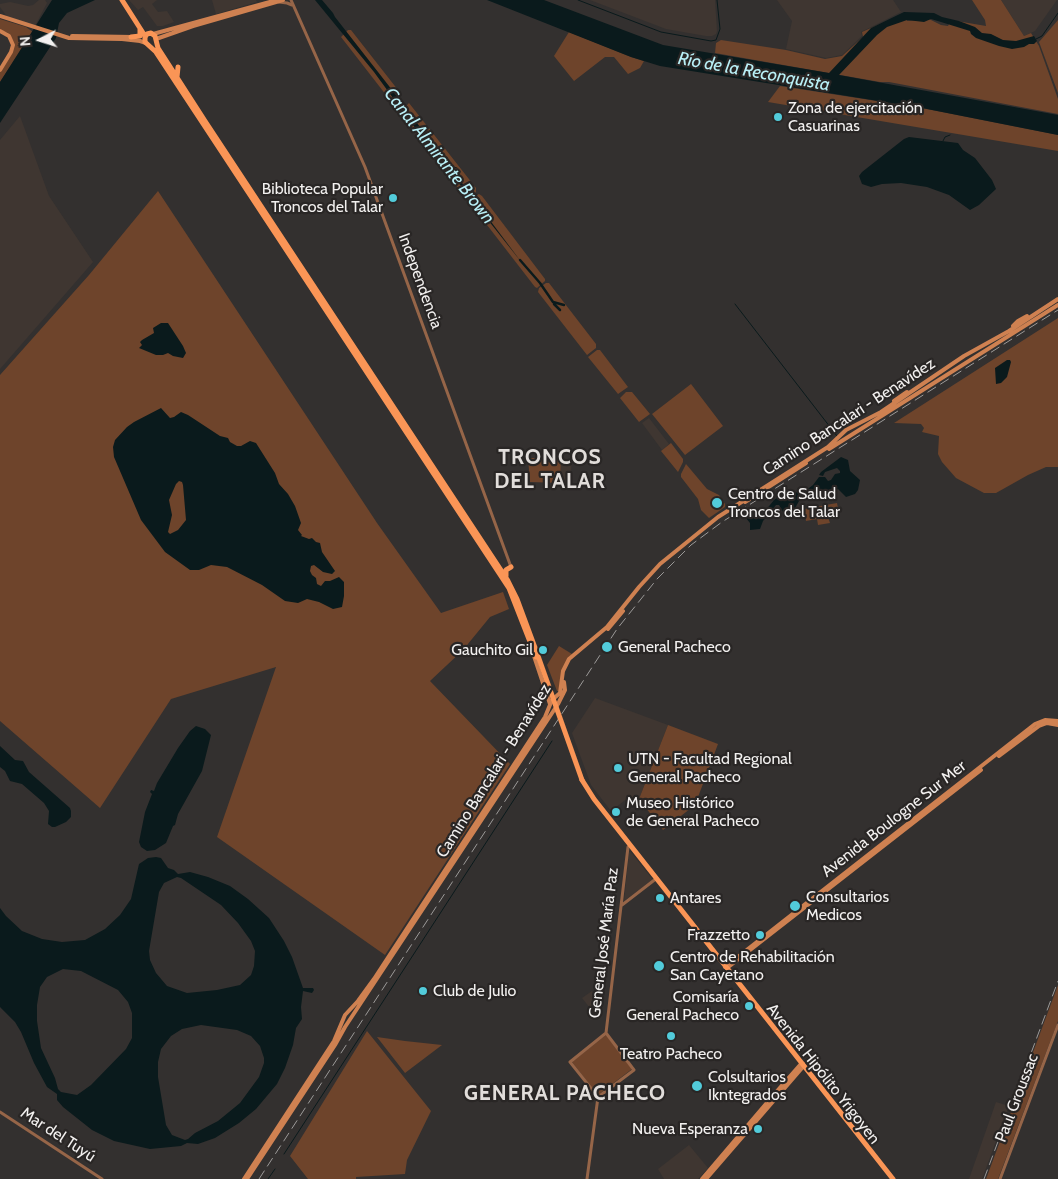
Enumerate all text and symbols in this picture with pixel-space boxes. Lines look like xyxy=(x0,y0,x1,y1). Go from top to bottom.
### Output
north arrow xyxy=(15,15,65,65)
text: N xyxy=(16,36,34,47)
water label: Río de la Reconquista xyxy=(676,48,832,96)
water label: Canal Almirante Brown xyxy=(379,84,499,228)
place label: Zona de ejercitación Casuarinas xyxy=(788,98,923,136)
marker: Zona de ejercitación Casuarinas xyxy=(772,111,784,123)
place label: Biblioteca Popular Troncos del Talar xyxy=(262,179,383,217)
marker: Biblioteca Popular Troncos del Talar xyxy=(387,192,399,204)
street label: Independencia xyxy=(394,231,446,331)
street label: Camino Bancalari - Benavídez xyxy=(759,354,939,480)
district label: TRONCOS DEL TALAR xyxy=(493,445,607,495)
place label: Centro de Salud Troncos del Talar xyxy=(728,484,840,522)
marker: Centro de Salud Troncos del Talar xyxy=(710,496,724,510)
place label: General Pacheco xyxy=(618,637,731,657)
place label: Gauchito Gil xyxy=(451,640,533,660)
marker: General Pacheco xyxy=(600,640,614,654)
marker: Gauchito Gil xyxy=(537,644,549,656)
street label: Camino Bancalari - Benavídez xyxy=(433,681,555,861)
place label: UTN - Facultad Regional General Pacheco xyxy=(628,749,792,787)
street label: Avenida Boulogne Sur Mer xyxy=(818,757,970,881)
marker: UTN - Facultad Regional General Pacheco xyxy=(612,762,624,774)
place label: Museo Histórico de General Pacheco xyxy=(626,793,759,831)
marker: Museo Histórico de General Pacheco xyxy=(610,806,622,818)
street label: General José María Paz xyxy=(585,867,623,1019)
place label: Consultarios Medicos xyxy=(806,887,889,925)
place label: Antares xyxy=(670,888,721,908)
marker: Antares xyxy=(654,892,666,904)
marker: Consultarios Medicos xyxy=(788,899,802,913)
place label: Frazzetto xyxy=(687,925,750,945)
marker: Frazzetto xyxy=(754,929,766,941)
place label: Centro de Rehabilitación San Cayetano xyxy=(670,947,835,985)
marker: Centro de Rehabilitación San Cayetano xyxy=(652,959,666,973)
place label: Club de Julio xyxy=(433,981,516,1001)
marker: Club de Julio xyxy=(417,985,429,997)
place label: Comisaría General Pacheco xyxy=(626,987,739,1025)
marker: Comisaría General Pacheco xyxy=(743,1000,755,1012)
street label: Avenida Hipólito Yrigoyen xyxy=(762,1000,884,1148)
marker: Teatro Pacheco xyxy=(665,1030,677,1042)
place label: Teatro Pacheco xyxy=(620,1044,722,1064)
street label: Paul Groussac xyxy=(991,1051,1043,1145)
place label: Colsultarios Ikntegrados xyxy=(708,1067,786,1105)
marker: Colsultarios Ikntegrados xyxy=(690,1079,704,1093)
district label: GENERAL PACHECO xyxy=(462,1081,668,1107)
street label: Mar del Tuyú xyxy=(17,1104,99,1166)
place label: Nueva Esperanza xyxy=(632,1119,748,1139)
marker: Nueva Esperanza xyxy=(752,1123,764,1135)

